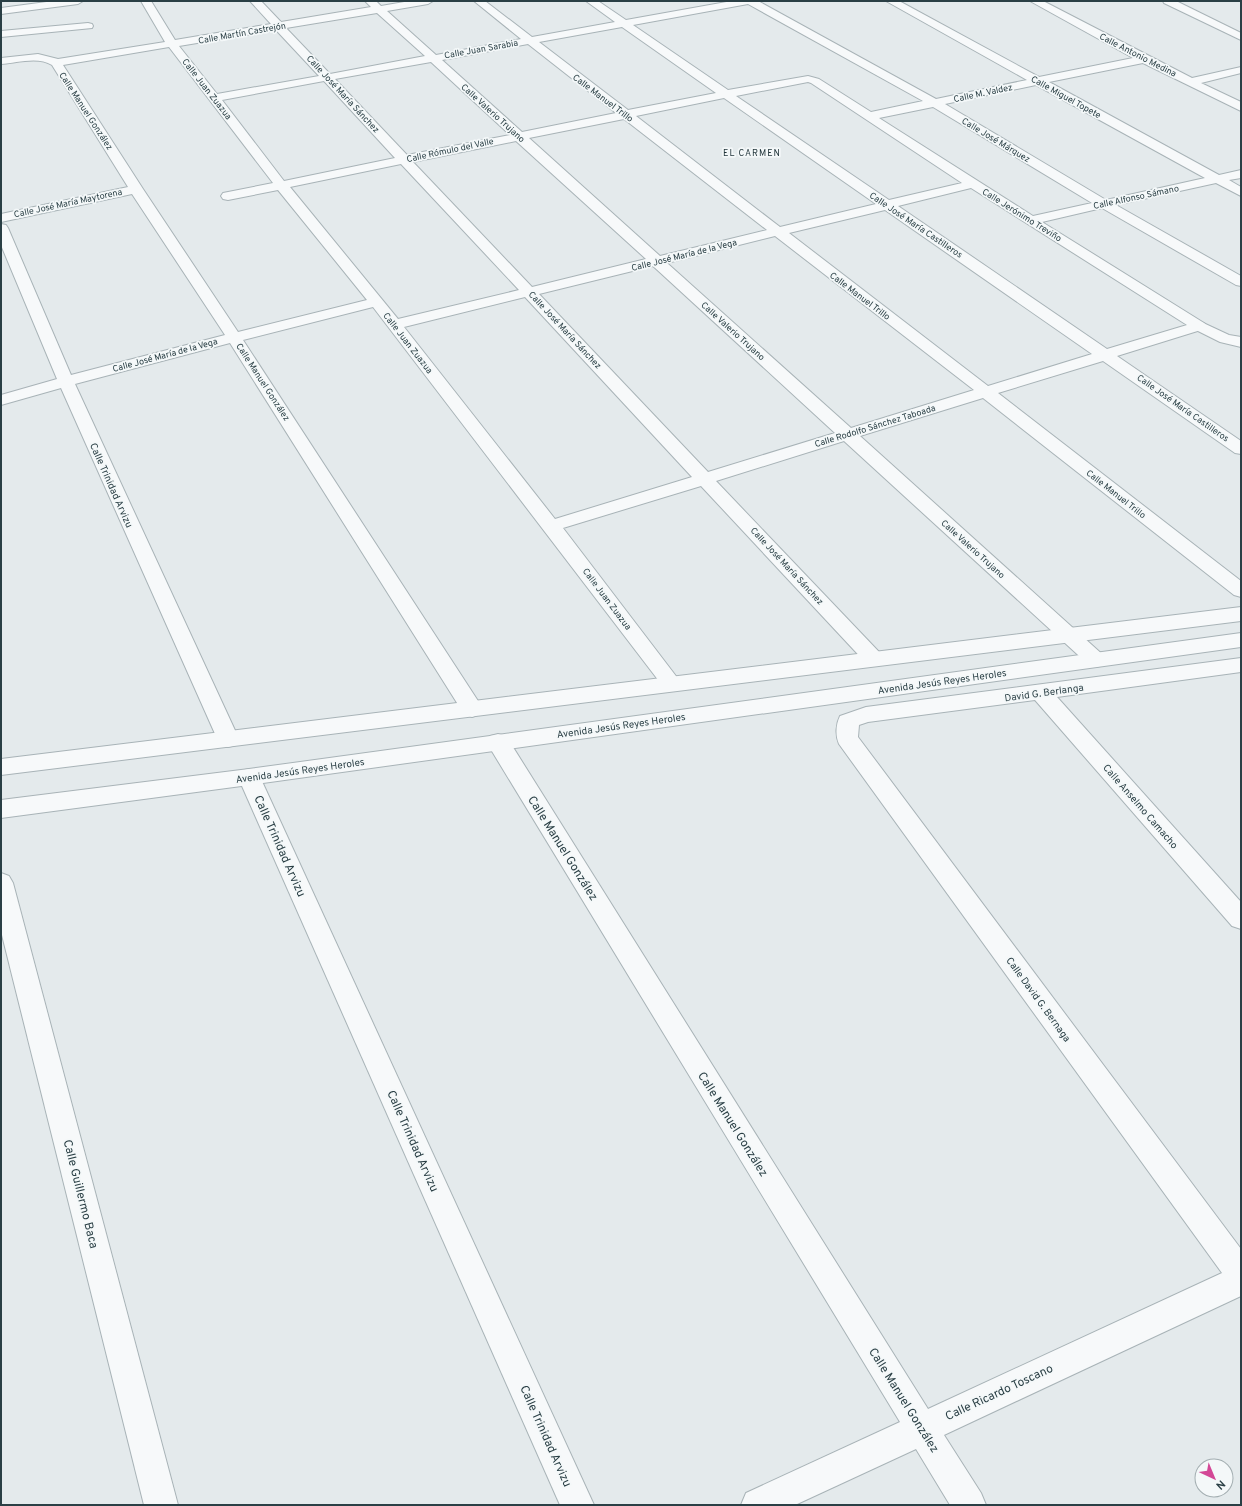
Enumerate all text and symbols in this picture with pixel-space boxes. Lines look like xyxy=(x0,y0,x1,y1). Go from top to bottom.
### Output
street label: Calle Martín Castrejón xyxy=(197,20,287,47)
street label: Calle Antonio Medina xyxy=(1097,31,1178,80)
street label: Calle Juan Sarabia xyxy=(443,38,519,61)
street label: Calle José María Sánchez xyxy=(304,53,381,135)
street label: Calle Juan Zuazua xyxy=(179,57,234,122)
street label: Calle Manuel González xyxy=(56,70,115,152)
street label: Calle Manuel Trillo xyxy=(570,72,635,125)
street label: Calle Miguel Topete xyxy=(1029,74,1103,121)
street label: Calle Valerio Trujano xyxy=(458,82,527,145)
street label: Calle M. Valdez xyxy=(953,82,1014,105)
street label: Calle José Márquez xyxy=(960,116,1032,165)
street label: Calle Rómulo del Valle xyxy=(406,136,495,165)
district label: EL CARMEN xyxy=(723,148,781,159)
street label: Calle Alfonso Sámano xyxy=(1092,183,1180,212)
street label: Calle Jerónimo Treviño xyxy=(980,186,1064,244)
street label: Calle José María Maytorena xyxy=(13,187,124,220)
street label: Calle José María Castilleros xyxy=(867,190,964,261)
street label: Calle José María de la Vega xyxy=(630,237,738,274)
street label: Calle Manuel Trillo xyxy=(827,270,892,323)
street label: Calle José María Sánchez xyxy=(526,289,603,371)
street label: Calle Valerio Trujano xyxy=(698,300,767,363)
street label: Calle Juan Zuazua xyxy=(380,311,435,376)
street label: Calle José María de la Vega xyxy=(111,336,219,375)
street label: Calle Manuel González xyxy=(233,341,292,423)
street label: Calle José María Castilleros xyxy=(1135,372,1231,444)
street label: Calle Rodolfo Sánchez Taboada xyxy=(813,403,937,450)
street label: Calle Trinidad Arvizu xyxy=(86,441,135,530)
street label: Calle Manuel Trillo xyxy=(1084,468,1148,521)
street label: Calle Valerio Trujano xyxy=(938,518,1007,581)
street label: Calle José María Sánchez xyxy=(748,525,825,607)
street label: Calle Juan Zuazua xyxy=(580,566,634,633)
street label: Avenida Jesús Reyes Heroles xyxy=(877,667,1008,698)
street label: David G. Berlanga xyxy=(1004,682,1085,705)
street label: Avenida Jesús Reyes Heroles xyxy=(556,711,687,742)
street label: Avenida Jesús Reyes Heroles xyxy=(235,756,366,787)
street label: Calle Anselmo Camacho xyxy=(1100,762,1180,852)
street label: Calle Trinidad Arvizu xyxy=(249,793,309,900)
street label: Calle Manuel González xyxy=(523,793,601,904)
street label: Calle David G. Bernaga xyxy=(1003,955,1073,1045)
street label: Calle Manuel González xyxy=(693,1069,771,1180)
street label: Calle Trinidad Arvizu xyxy=(382,1088,442,1195)
street label: Calle Guillermo Baca xyxy=(59,1138,101,1250)
street label: Calle Manuel González xyxy=(864,1345,942,1456)
street label: Calle Ricardo Toscano xyxy=(943,1361,1056,1425)
street label: Calle Trinidad Arvizu xyxy=(515,1383,575,1490)
north arrow xyxy=(1194,1458,1234,1498)
text: N xyxy=(1213,1477,1228,1492)

